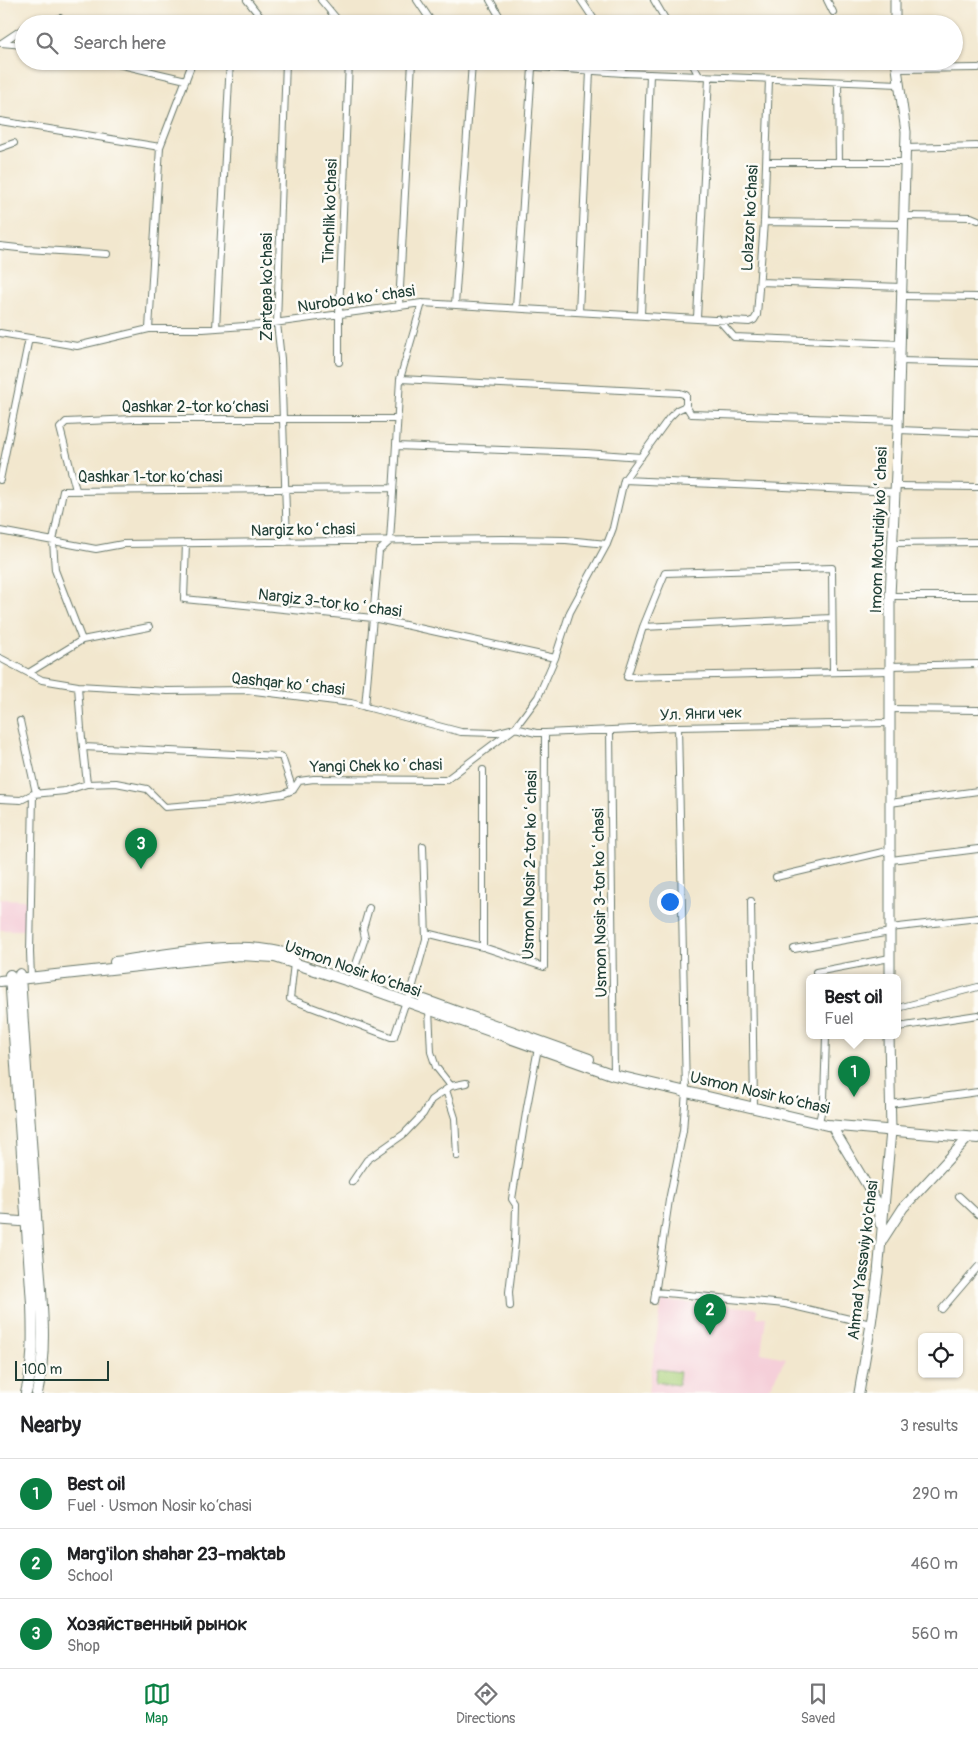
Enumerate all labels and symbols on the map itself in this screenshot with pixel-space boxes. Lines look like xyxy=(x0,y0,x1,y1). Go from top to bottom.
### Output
street label: Tinchlik ko'chasi xyxy=(318,158,342,264)
street label: Lolazor ko‘chasi xyxy=(737,164,763,272)
street label: Zartepa ko'chasi xyxy=(257,233,277,341)
street label: Nurobod koʻchasi xyxy=(296,281,416,317)
street label: Qashkar 2-tor koʼchasi xyxy=(121,397,269,417)
street label: Imom Moturidiy koʻchasi xyxy=(866,446,892,614)
street label: Qashkar 1-tor koʼchasi xyxy=(78,467,222,487)
street label: Nargiz koʻchasi xyxy=(251,519,356,541)
street label: Nargiz 3-tor koʻchasi xyxy=(257,584,403,622)
street label: Qashqar koʻchasi xyxy=(230,668,346,700)
street label: Ул. Янги чек xyxy=(659,703,743,725)
street label: Yangi Chek koʻchasi xyxy=(309,755,443,777)
street label: Usmon Nosir 2-tor koʻchasi xyxy=(518,770,542,960)
street label: Usmon Nosir 3-tor koʻchasi xyxy=(588,808,612,998)
pin: 3 xyxy=(125,828,157,869)
your location xyxy=(657,889,683,915)
street label: Usmon Nosir ko‘chasi xyxy=(282,936,424,1002)
pin: 1 xyxy=(838,1056,870,1097)
street label: Usmon Nosir ko‘chasi xyxy=(688,1067,832,1119)
street label: Ahmad Yassaviy ko'chasi xyxy=(843,1179,883,1341)
pin: 2 xyxy=(694,1294,726,1335)
scale bar xyxy=(15,1358,109,1381)

